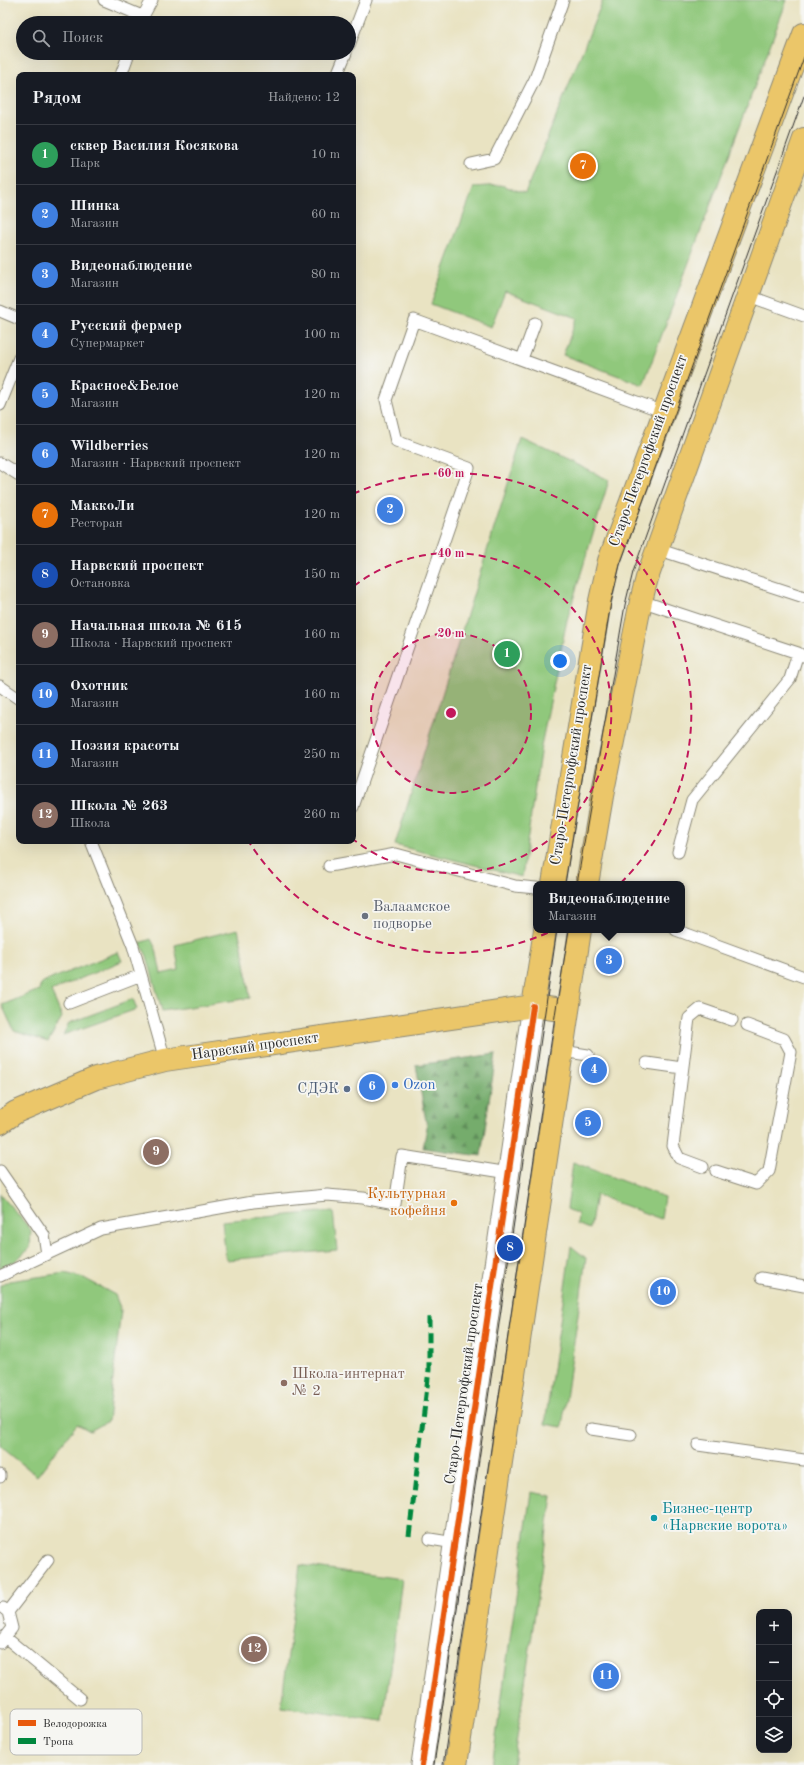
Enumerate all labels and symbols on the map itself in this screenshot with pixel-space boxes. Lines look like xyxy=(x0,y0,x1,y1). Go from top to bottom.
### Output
pin: 7 xyxy=(570,151,596,181)
street label: Старо-Петергофский проспект xyxy=(607,353,691,549)
text: 60 m xyxy=(438,468,465,480)
pin: 2 xyxy=(377,495,403,525)
text: 40 m xyxy=(438,548,465,560)
text: 20 m xyxy=(438,628,465,640)
pin: 1 xyxy=(494,639,520,669)
your location xyxy=(550,651,570,671)
street label: Старо-Петергофский проспект xyxy=(549,664,595,866)
centre of rings xyxy=(444,706,458,720)
place label: Валаамское подворье xyxy=(373,900,450,932)
marker: Валаамское подворье xyxy=(360,911,370,921)
pin: 3 xyxy=(596,946,622,976)
street label: Нарвский проспект xyxy=(190,1031,320,1063)
pin: 4 xyxy=(581,1055,607,1085)
pin: 6 xyxy=(359,1072,385,1102)
place label: Ozon xyxy=(403,1078,436,1093)
marker: Ozon xyxy=(390,1080,400,1090)
place label: СДЭК xyxy=(297,1082,339,1097)
marker: СДЭК xyxy=(342,1084,352,1094)
pin: 5 xyxy=(575,1108,601,1138)
pin: 9 xyxy=(143,1137,169,1167)
place label: Культурная кофейня xyxy=(367,1187,446,1219)
marker: Культурная кофейня xyxy=(449,1198,459,1208)
pin: 8 xyxy=(497,1233,523,1263)
pin: 10 xyxy=(650,1277,676,1307)
street label: Старо-Петергофский проспект xyxy=(443,1282,487,1486)
place label: Школа-интернат № 2 xyxy=(292,1367,405,1399)
marker: Школа-интернат № 2 xyxy=(279,1378,289,1388)
place label: Бизнес-центр «Нарвские ворота» xyxy=(662,1502,788,1534)
marker: Бизнес-центр «Нарвские ворота» xyxy=(649,1513,659,1523)
pin: 12 xyxy=(241,1634,267,1664)
pin: 11 xyxy=(593,1661,619,1691)
legend xyxy=(10,1709,142,1755)
text: Велодорожка xyxy=(43,1719,108,1730)
text: Тропа xyxy=(43,1737,74,1748)

